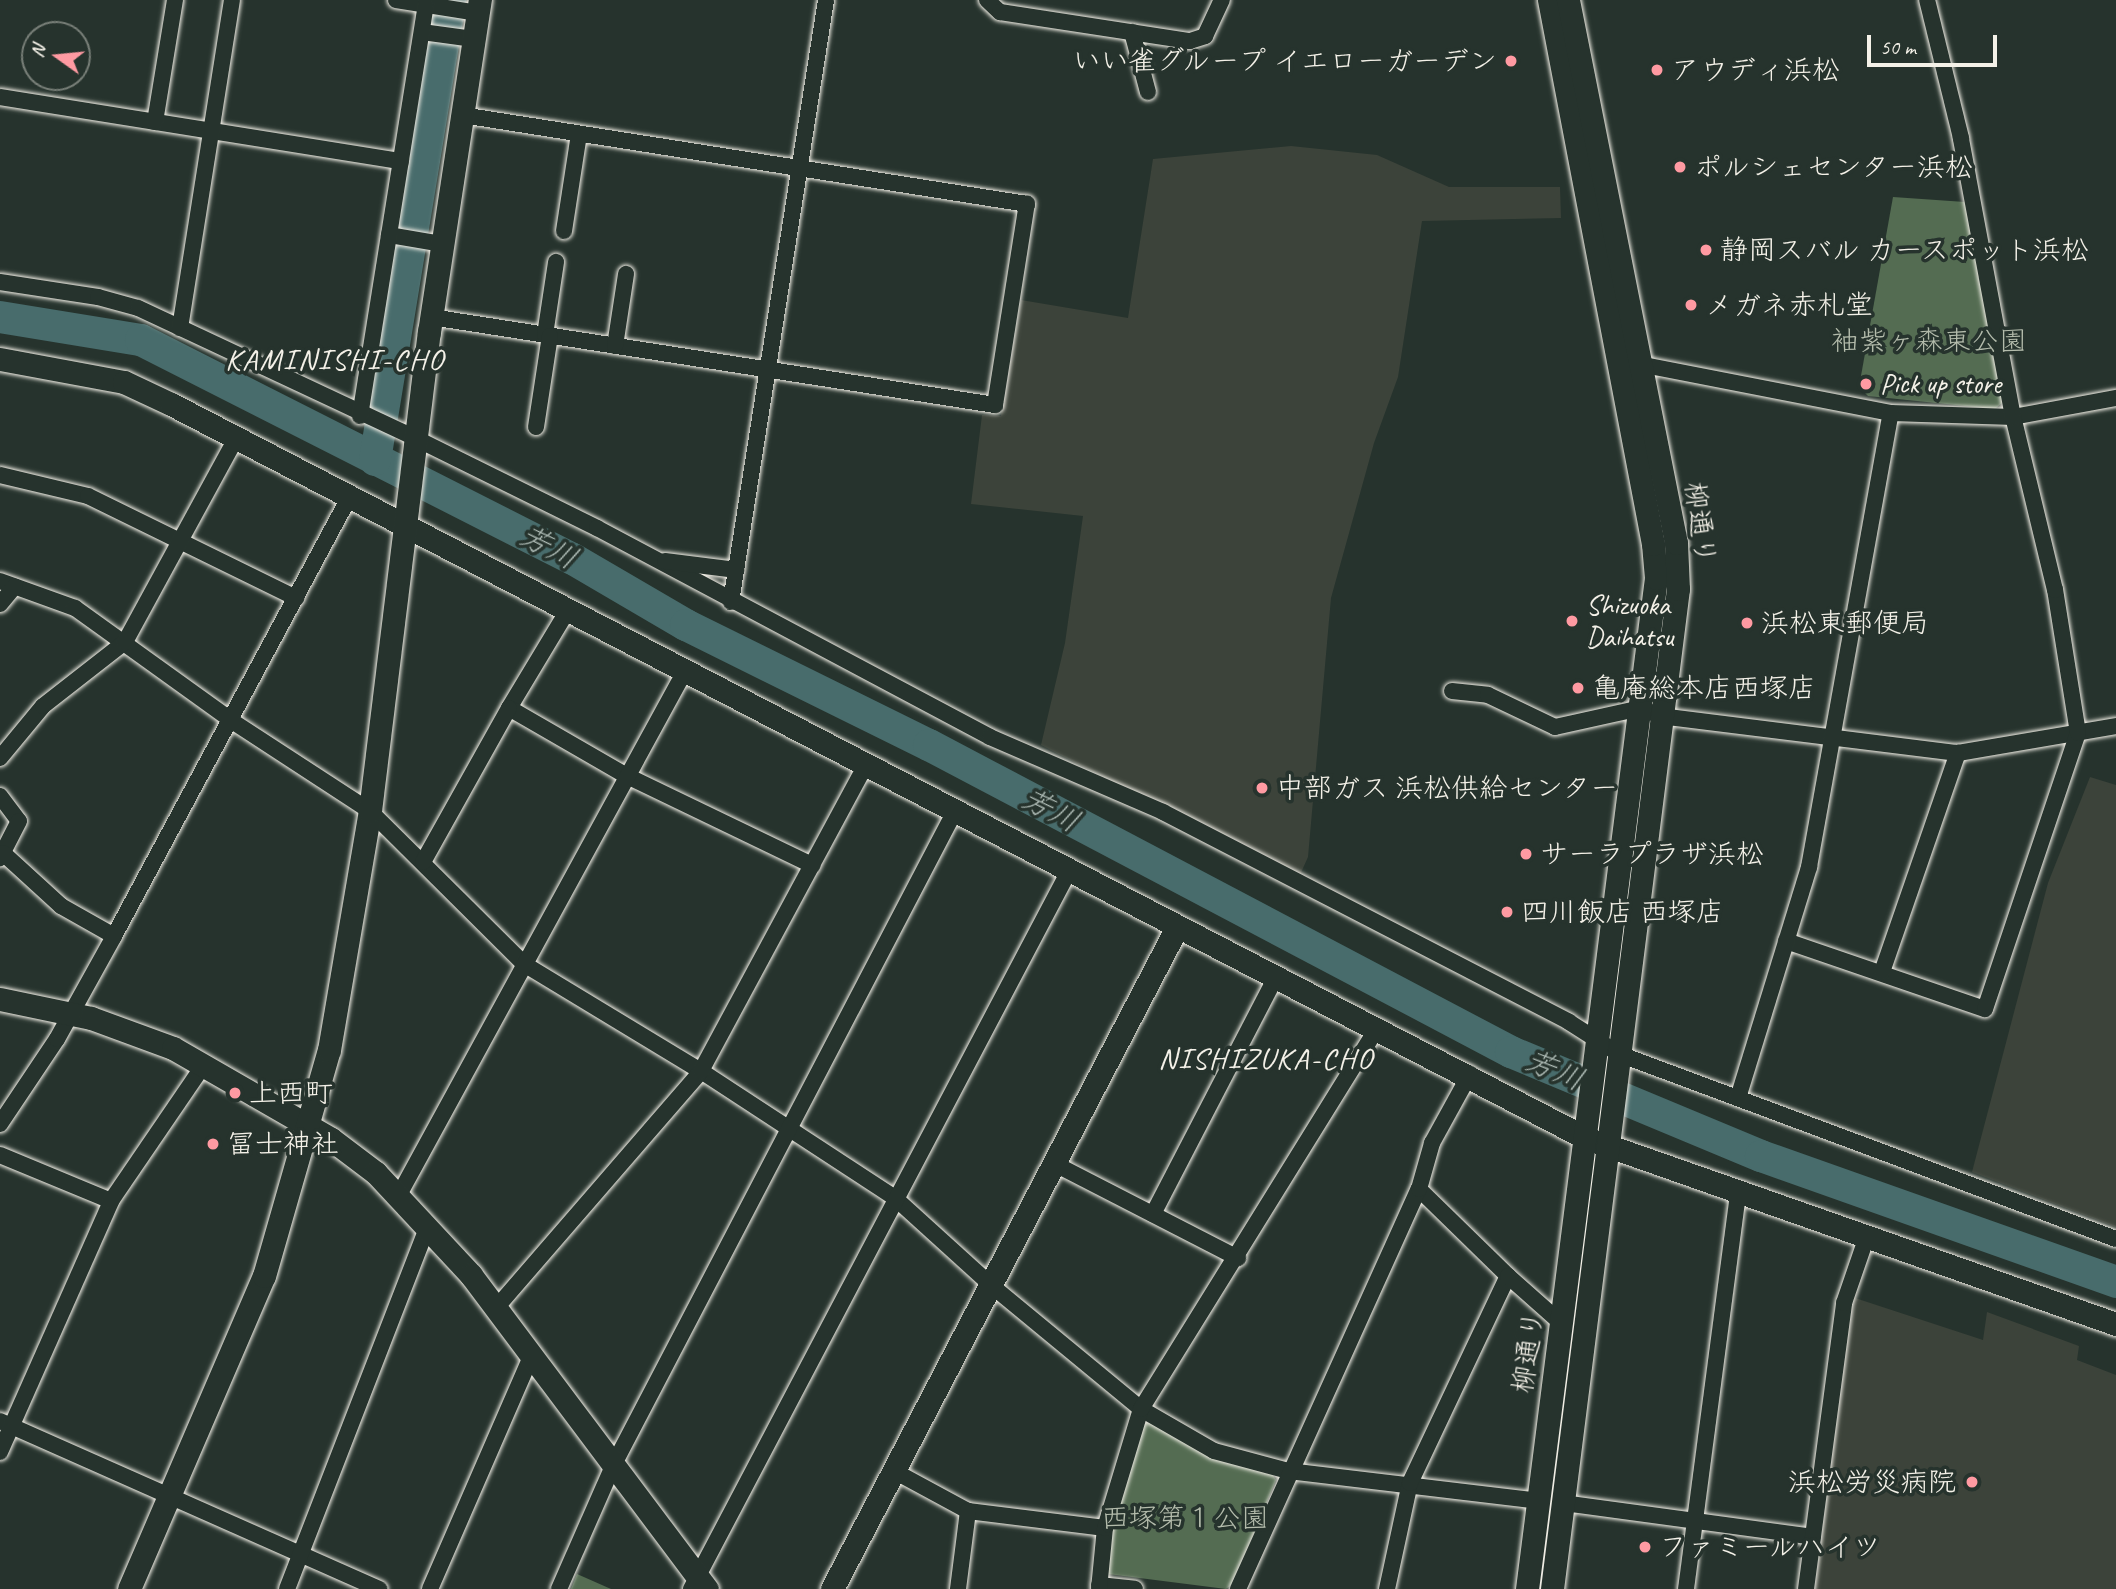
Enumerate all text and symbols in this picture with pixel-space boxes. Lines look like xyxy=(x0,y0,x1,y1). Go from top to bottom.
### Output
north arrow xyxy=(21,21,91,91)
scale bar xyxy=(1871,21,2000,65)
text: 50 m xyxy=(1880,34,1916,60)
text: N xyxy=(25,42,51,60)
place label: いい雀グループ イエローガーデン xyxy=(1069,44,1497,78)
marker: いい雀グループ イエローガーデン xyxy=(1503,53,1519,69)
place label: アウディ浜松 xyxy=(1671,53,1839,87)
marker: アウディ浜松 xyxy=(1649,62,1665,78)
place label: ポルシェセンター浜松 xyxy=(1694,150,1974,184)
marker: ポルシェセンター浜松 xyxy=(1672,159,1688,175)
place label: 静岡スバル カースポット浜松 xyxy=(1720,233,2091,267)
marker: 静岡スバル カースポット浜松 xyxy=(1698,242,1714,258)
place label: メガネ赤札堂 xyxy=(1705,288,1873,322)
marker: メガネ赤札堂 xyxy=(1683,297,1699,313)
park label: 袖紫ヶ森東公園 xyxy=(1831,324,2027,358)
district label: KAMINISHI-CHO xyxy=(228,341,442,377)
place label: Pick up store xyxy=(1880,367,2001,401)
marker: Pick up store xyxy=(1858,376,1874,392)
street label: 柳通り xyxy=(1678,479,1722,567)
water label: 芳川 xyxy=(514,517,584,577)
place label: Shizuoka Daihatsu xyxy=(1586,588,1673,654)
place label: 浜松東郵便局 xyxy=(1761,606,1929,640)
marker: Shizuoka Daihatsu xyxy=(1564,613,1580,629)
marker: 浜松東郵便局 xyxy=(1739,615,1755,631)
place label: 亀庵総本店西塚店 xyxy=(1592,671,1816,705)
marker: 亀庵総本店西塚店 xyxy=(1570,680,1586,696)
place label: 中部ガス 浜松供給センター xyxy=(1276,771,1619,805)
water label: 芳川 xyxy=(1016,780,1086,840)
marker: 中部ガス 浜松供給センター xyxy=(1254,780,1270,796)
place label: サーラプラザ浜松 xyxy=(1540,837,1764,871)
marker: サーラプラザ浜松 xyxy=(1518,846,1534,862)
place label: 四川飯店 西塚店 xyxy=(1521,895,1724,929)
marker: 四川飯店 西塚店 xyxy=(1499,904,1515,920)
district label: NISHIZUKA-CHO xyxy=(1160,1040,1372,1076)
water label: 芳川 xyxy=(1520,1042,1590,1098)
place label: 上西町 xyxy=(249,1076,333,1110)
marker: 上西町 xyxy=(227,1085,243,1101)
place label: 冨士神社 xyxy=(227,1127,339,1161)
marker: 冨士神社 xyxy=(205,1136,221,1152)
street label: 柳通り xyxy=(1506,1308,1550,1396)
place label: 浜松労災病院 xyxy=(1788,1465,1956,1499)
marker: 浜松労災病院 xyxy=(1962,1472,1982,1492)
park label: 西塚第１公園 xyxy=(1101,1501,1269,1535)
place label: ファミールハイツ xyxy=(1659,1530,1882,1564)
marker: ファミールハイツ xyxy=(1637,1539,1653,1555)

